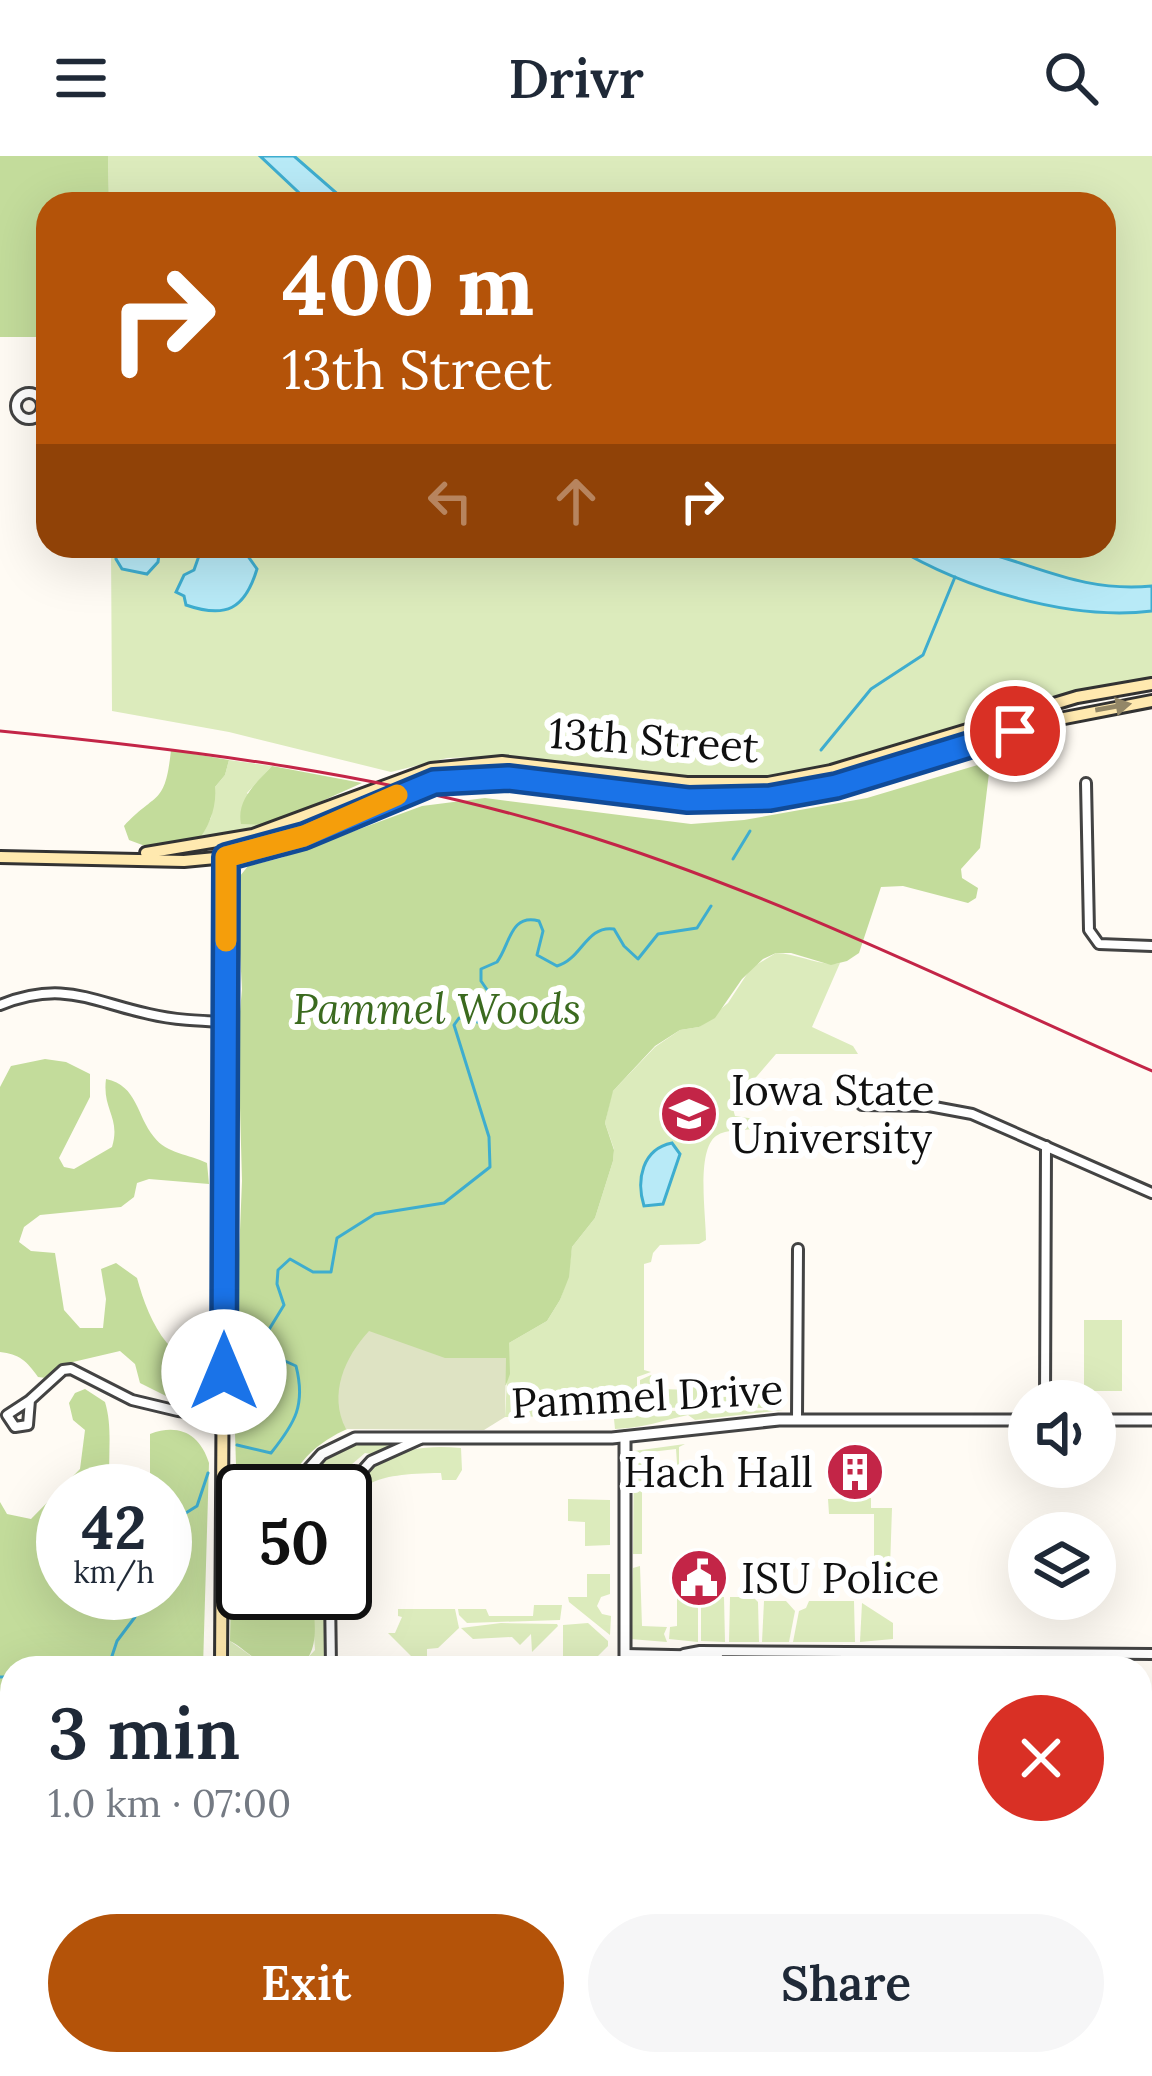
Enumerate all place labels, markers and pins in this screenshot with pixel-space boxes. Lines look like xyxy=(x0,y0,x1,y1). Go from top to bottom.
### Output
pin xyxy=(964,680,1066,782)
place label: Iowa State University xyxy=(731,1063,935,1165)
school or university icon: Iowa State University xyxy=(658,1083,720,1145)
building icon: Hach Hall xyxy=(824,1441,886,1503)
place label: Hach Hall xyxy=(623,1445,813,1499)
public building icon: ISU Police xyxy=(668,1547,730,1609)
place label: ISU Police xyxy=(741,1551,939,1605)

